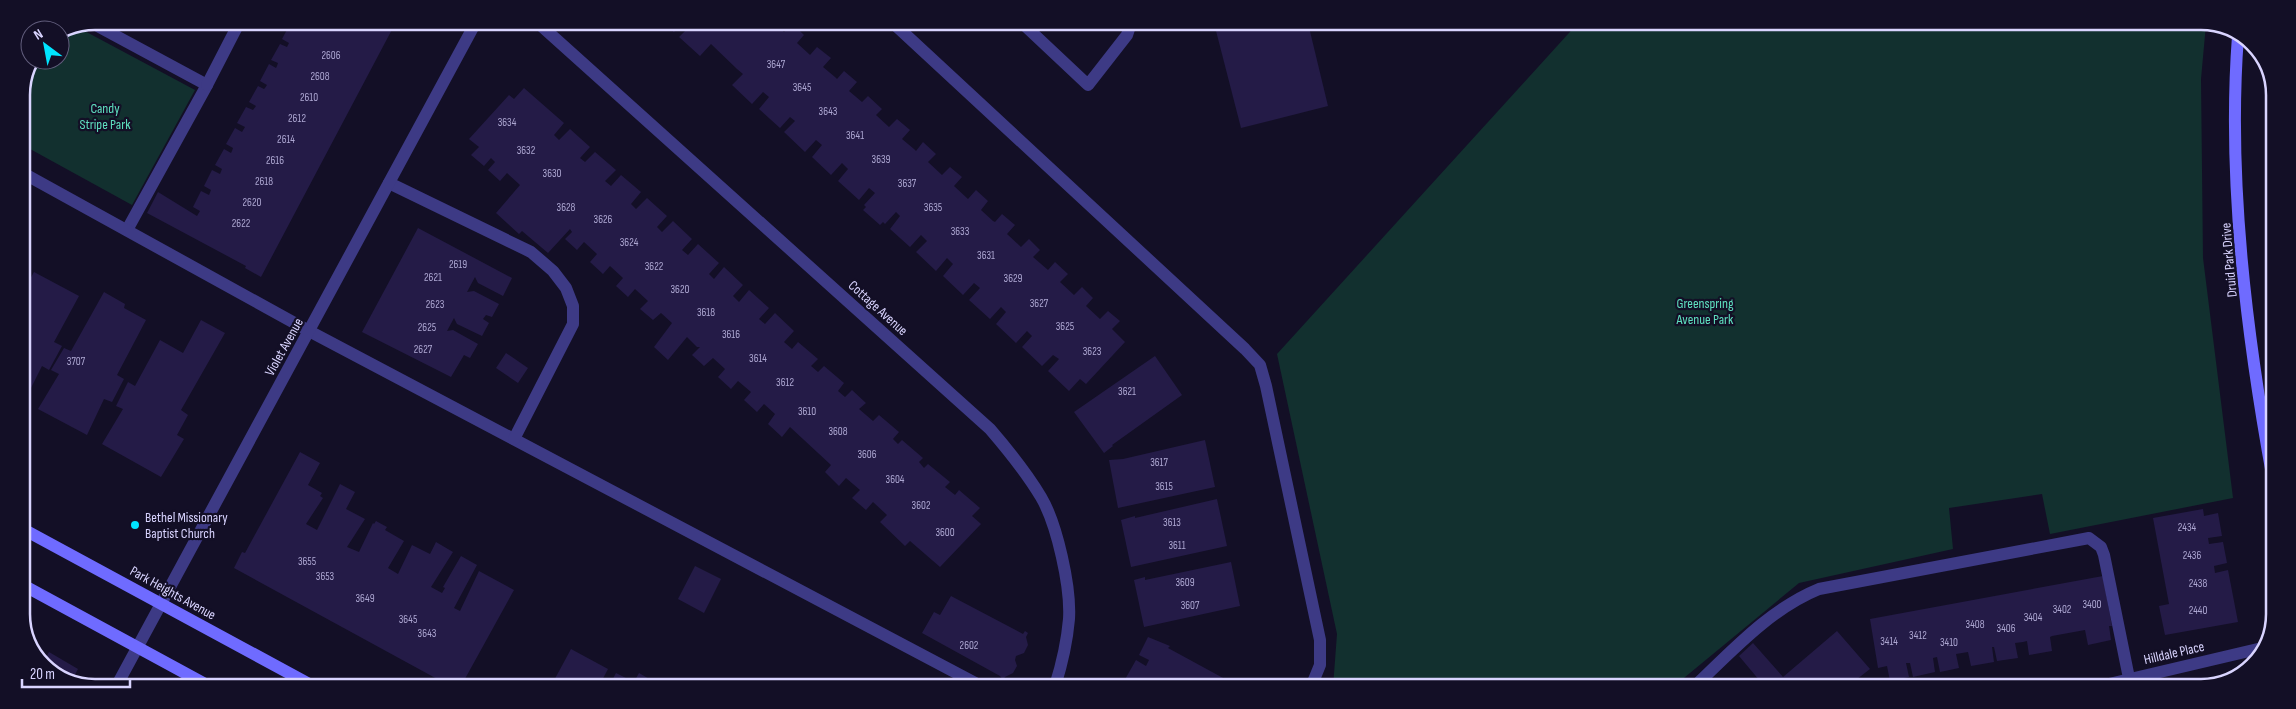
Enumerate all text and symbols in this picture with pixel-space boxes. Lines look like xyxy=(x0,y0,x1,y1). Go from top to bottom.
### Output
north arrow xyxy=(20,20,70,70)
text: N xyxy=(31,25,46,44)
house number: 2606 xyxy=(321,49,341,62)
house number: 3647 xyxy=(767,58,786,71)
house number: 2608 xyxy=(310,70,330,83)
house number: 3645 xyxy=(793,81,811,94)
house number: 2610 xyxy=(300,91,318,104)
park label: Candy Stripe Park xyxy=(79,100,131,133)
house number: 3643 xyxy=(819,105,838,118)
house number: 2612 xyxy=(288,112,306,125)
house number: 3634 xyxy=(498,116,517,129)
house number: 3641 xyxy=(846,129,864,142)
house number: 2614 xyxy=(277,133,295,146)
house number: 3632 xyxy=(517,144,536,157)
house number: 3639 xyxy=(872,153,891,166)
house number: 2616 xyxy=(266,154,284,167)
house number: 3630 xyxy=(543,167,562,180)
house number: 2618 xyxy=(255,175,273,188)
house number: 3637 xyxy=(898,177,917,190)
house number: 2620 xyxy=(243,196,262,209)
house number: 3628 xyxy=(557,201,576,214)
house number: 3635 xyxy=(924,201,942,214)
house number: 3626 xyxy=(594,213,613,226)
house number: 2622 xyxy=(232,217,251,230)
street label: Druid Park Drive xyxy=(2217,222,2241,298)
house number: 3633 xyxy=(951,225,970,238)
house number: 3624 xyxy=(620,236,639,249)
house number: 3631 xyxy=(977,249,995,262)
house number: 2619 xyxy=(449,258,467,271)
house number: 3622 xyxy=(645,260,664,273)
house number: 2621 xyxy=(424,271,442,284)
house number: 3629 xyxy=(1004,272,1023,285)
street label: Cottage Avenue xyxy=(845,277,911,339)
house number: 3620 xyxy=(671,283,690,296)
park label: Greenspring Avenue Park xyxy=(1676,295,1734,328)
house number: 3627 xyxy=(1030,297,1049,310)
house number: 2623 xyxy=(426,298,445,311)
house number: 3618 xyxy=(697,306,715,319)
street label: Violet Avenue xyxy=(261,315,307,379)
house number: 3625 xyxy=(1056,320,1074,333)
house number: 2625 xyxy=(418,321,436,334)
house number: 3616 xyxy=(722,328,740,341)
house number: 2627 xyxy=(414,343,433,356)
house number: 3623 xyxy=(1083,345,1102,358)
house number: 3614 xyxy=(749,352,767,365)
house number: 3707 xyxy=(67,355,86,368)
house number: 3612 xyxy=(776,376,794,389)
house number: 3621 xyxy=(1118,385,1136,398)
house number: 3610 xyxy=(798,405,816,418)
house number: 3608 xyxy=(828,425,848,438)
house number: 3606 xyxy=(857,448,877,461)
house number: 3617 xyxy=(1150,456,1168,469)
house number: 3604 xyxy=(886,473,905,486)
house number: 3615 xyxy=(1155,480,1173,493)
house number: 3602 xyxy=(912,499,931,512)
place label: Bethel Missionary Baptist Church xyxy=(145,509,228,542)
house number: 3613 xyxy=(1163,516,1181,529)
marker: Bethel Missionary Baptist Church xyxy=(129,519,141,531)
house number: 2434 xyxy=(2178,521,2197,534)
house number: 3600 xyxy=(935,526,955,539)
house number: 3611 xyxy=(1168,539,1186,552)
house number: 2436 xyxy=(2183,549,2201,562)
house number: 3655 xyxy=(298,555,316,568)
street label: Park Heights Avenue xyxy=(127,562,219,624)
house number: 3653 xyxy=(316,570,335,583)
house number: 3609 xyxy=(1175,576,1195,589)
house number: 2438 xyxy=(2189,577,2207,590)
house number: 3649 xyxy=(355,592,375,605)
house number: 3400 xyxy=(2082,598,2102,611)
house number: 3607 xyxy=(1181,599,1200,612)
house number: 3402 xyxy=(2053,603,2072,616)
house number: 2440 xyxy=(2189,604,2207,617)
house number: 3404 xyxy=(2024,611,2043,624)
house number: 3645 xyxy=(399,613,417,626)
house number: 3408 xyxy=(1966,618,1985,631)
house number: 3406 xyxy=(1997,622,2016,635)
house number: 3643 xyxy=(418,627,437,640)
house number: 3412 xyxy=(1909,629,1927,642)
house number: 3414 xyxy=(1880,635,1898,648)
house number: 3410 xyxy=(1940,636,1958,649)
street label: Hilldale Place xyxy=(2142,638,2206,668)
house number: 2602 xyxy=(960,639,979,652)
scale bar xyxy=(22,656,130,688)
text: 20 m xyxy=(30,665,55,684)

